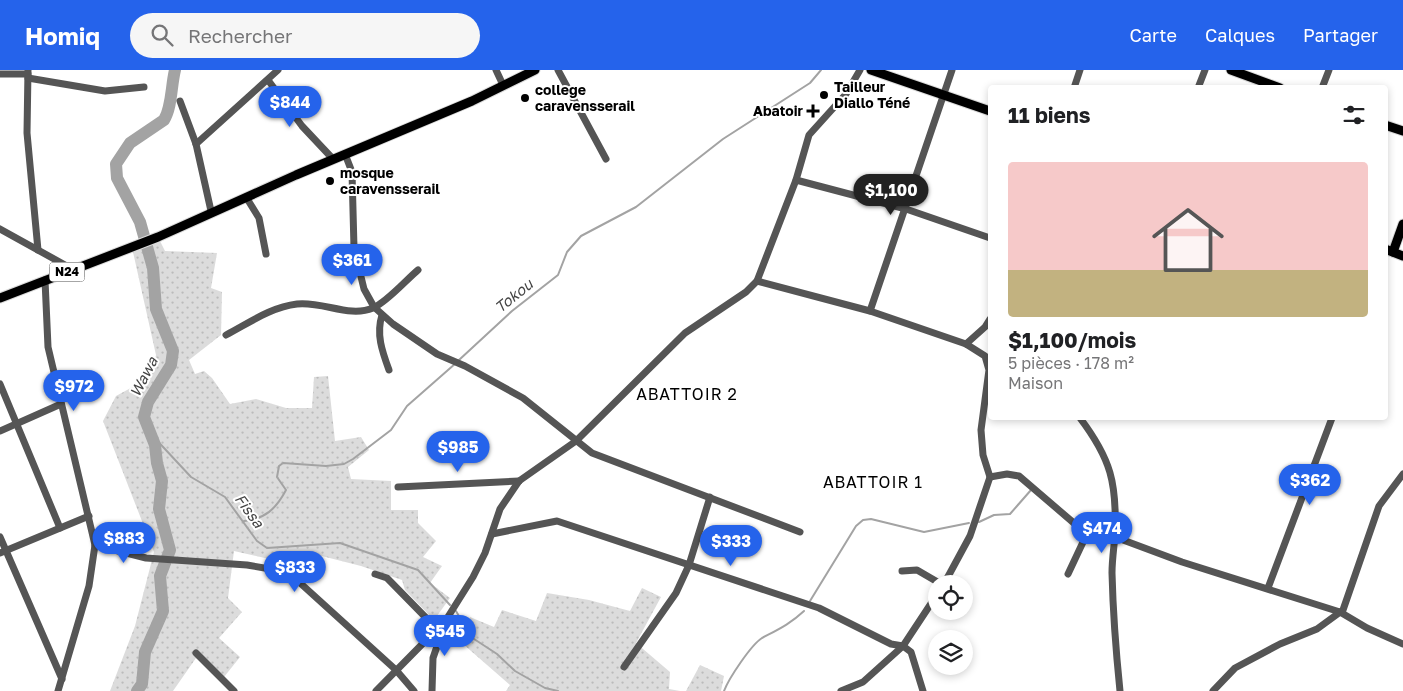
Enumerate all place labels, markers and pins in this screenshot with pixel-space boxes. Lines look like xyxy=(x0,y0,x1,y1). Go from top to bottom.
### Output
place label: Tailleur Diallo Téné xyxy=(834,78,910,111)
place label: college caravensserail xyxy=(535,81,635,114)
pin: $844 xyxy=(260,85,320,128)
marker: Tailleur Diallo Téné xyxy=(818,89,830,101)
marker: college caravensserail xyxy=(519,92,531,104)
place label: Abatoir xyxy=(753,102,804,119)
marker: Abatoir xyxy=(807,105,819,117)
place label: mosque caravensserail xyxy=(340,164,440,197)
pin: $1,100 xyxy=(850,174,932,216)
marker: mosque caravensserail xyxy=(324,175,336,187)
pin: $361 xyxy=(322,244,382,286)
pin: $972 xyxy=(44,370,104,412)
pin: $985 xyxy=(428,430,488,473)
pin: $362 xyxy=(1280,464,1340,506)
pin: $474 xyxy=(1072,512,1132,554)
pin: $883 xyxy=(94,522,154,564)
pin: $333 xyxy=(701,524,761,567)
pin: $833 xyxy=(265,550,325,593)
pin: $545 xyxy=(415,614,475,657)

